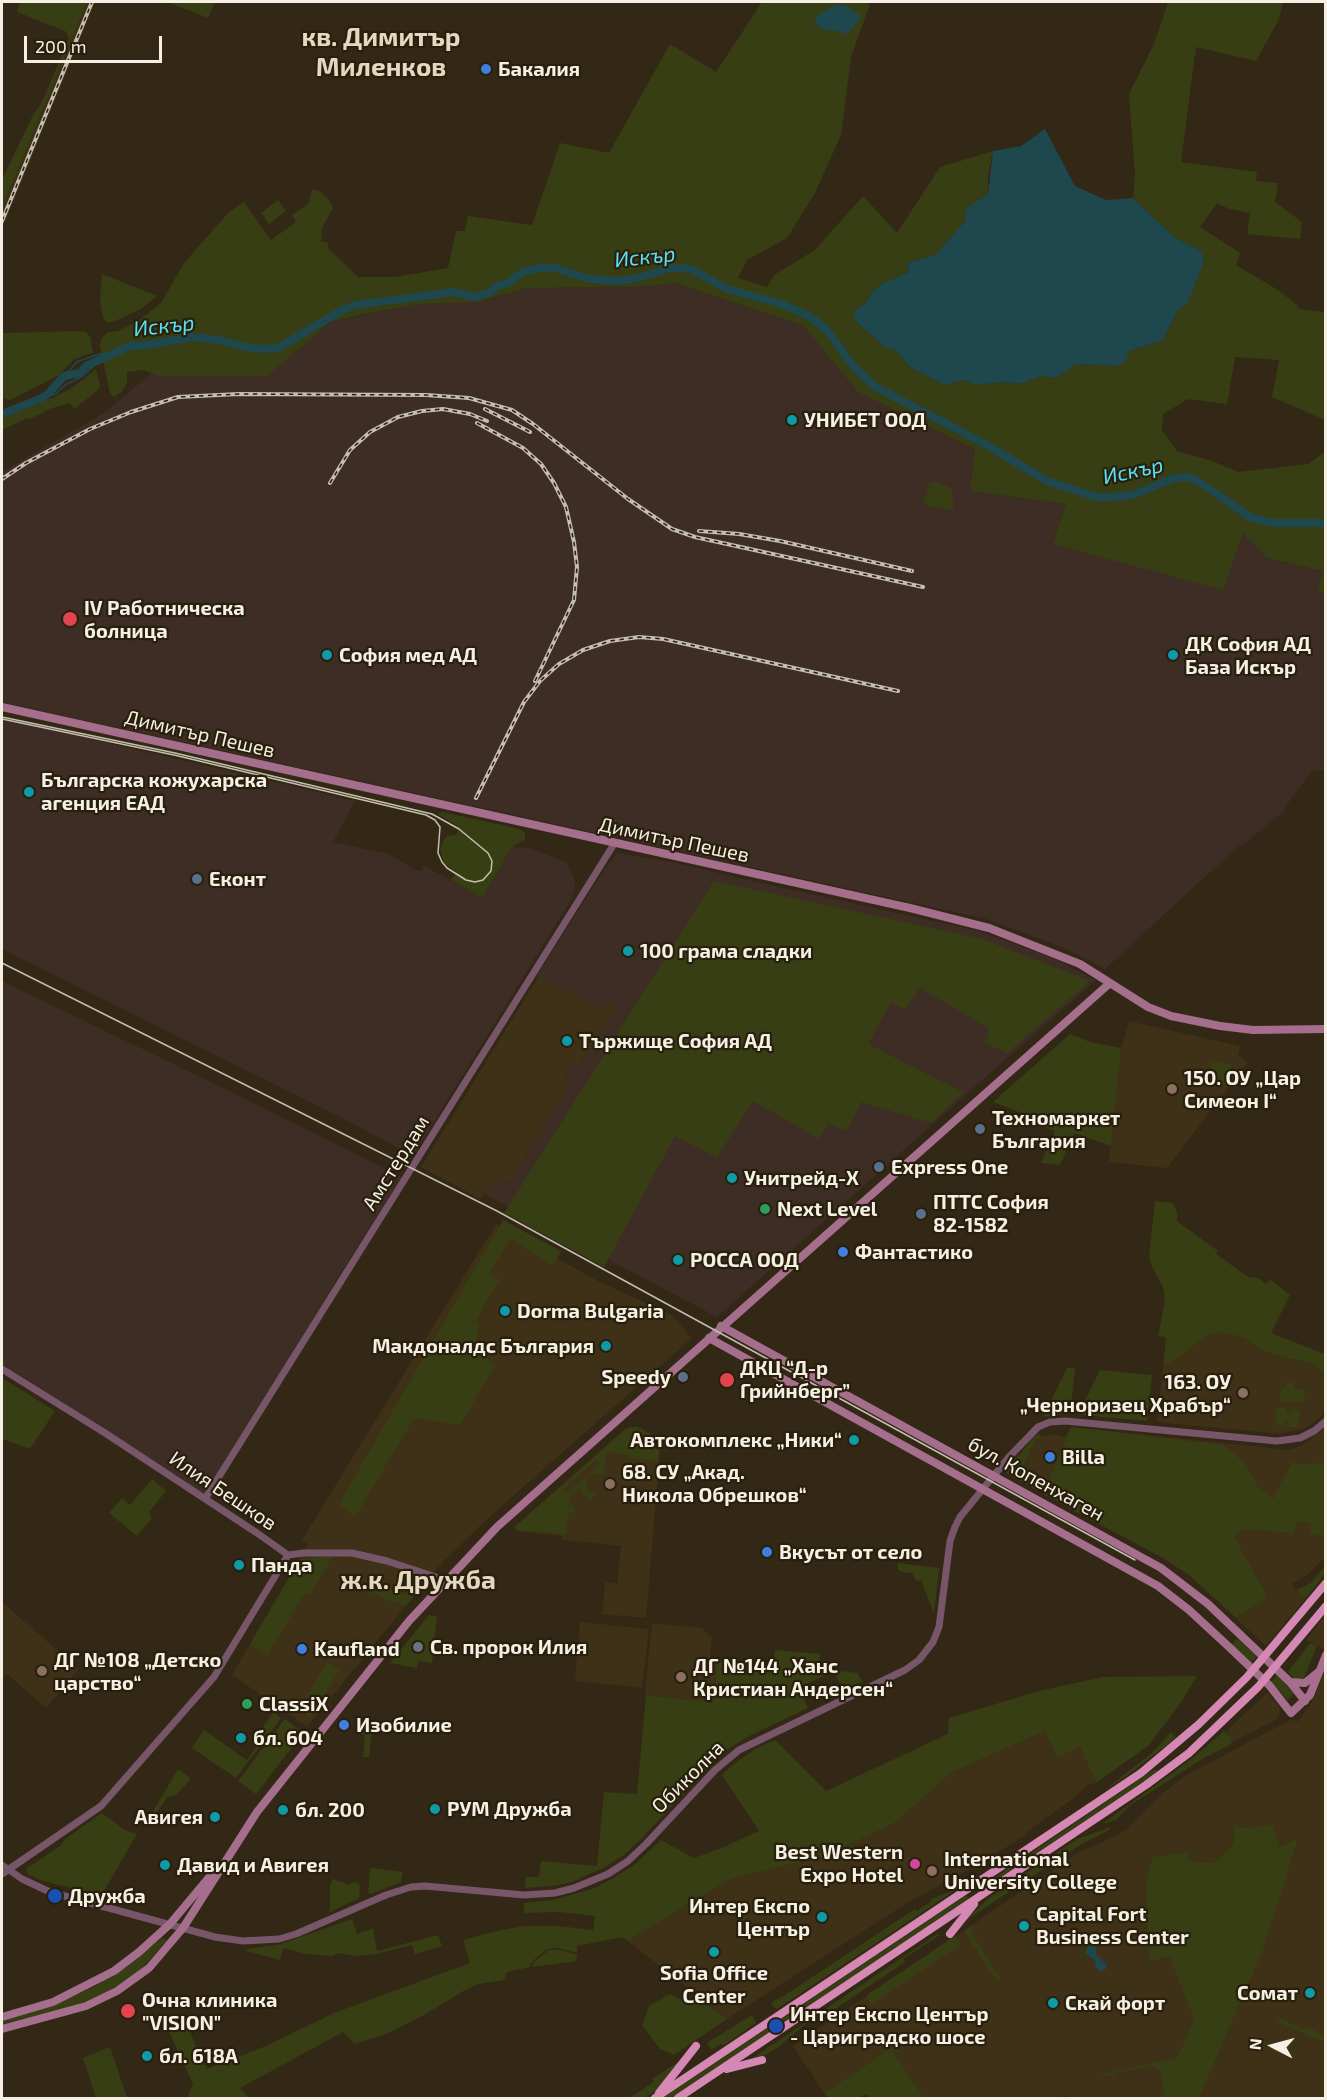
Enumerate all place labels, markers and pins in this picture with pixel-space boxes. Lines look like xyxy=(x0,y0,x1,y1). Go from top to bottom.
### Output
place label: Бакалия xyxy=(498,57,580,81)
marker: Бакалия xyxy=(479,62,493,76)
place label: УНИБЕТ ООД xyxy=(804,408,926,432)
marker: УНИБЕТ ООД xyxy=(785,413,799,427)
place label: IV Работническа болница xyxy=(84,596,245,643)
marker: IV Работническа болница xyxy=(61,610,79,628)
place label: ДК София АД База Искър xyxy=(1185,632,1311,679)
place label: София мед АД xyxy=(339,643,477,667)
marker: София мед АД xyxy=(320,648,334,662)
marker: ДК София АД База Искър xyxy=(1166,648,1180,662)
place label: Българска кожухарска агенция ЕАД xyxy=(41,768,267,815)
marker: Българска кожухарска агенция ЕАД xyxy=(22,785,36,799)
place label: Еконт xyxy=(209,867,266,891)
marker: Еконт xyxy=(190,872,204,886)
place label: 100 грама сладки xyxy=(640,939,812,963)
marker: 100 грама сладки xyxy=(621,944,635,958)
place label: Тържище София АД xyxy=(579,1029,772,1053)
marker: Тържище София АД xyxy=(560,1034,574,1048)
place label: 150. ОУ „Цар Симеон I“ xyxy=(1184,1066,1301,1113)
marker: 150. ОУ „Цар Симеон I“ xyxy=(1165,1082,1179,1096)
place label: Техномаркет България xyxy=(992,1106,1120,1153)
marker: Техномаркет България xyxy=(973,1122,987,1136)
place label: Express One xyxy=(891,1155,1008,1179)
marker: Express One xyxy=(872,1160,886,1174)
place label: Унитрейд-Х xyxy=(744,1166,859,1190)
marker: Унитрейд-Х xyxy=(725,1171,739,1185)
place label: ПТТС София 82-1582 xyxy=(933,1190,1049,1237)
place label: Next Level xyxy=(777,1197,877,1221)
marker: Next Level xyxy=(758,1202,772,1216)
marker: ПТТС София 82-1582 xyxy=(914,1207,928,1221)
place label: Фантастико xyxy=(855,1240,973,1264)
marker: Фантастико xyxy=(836,1245,850,1259)
place label: РОССА ООД xyxy=(690,1248,799,1272)
marker: РОССА ООД xyxy=(671,1253,685,1267)
place label: Dorma Bulgaria xyxy=(517,1299,664,1323)
marker: Dorma Bulgaria xyxy=(498,1304,512,1318)
place label: Макдоналдс България xyxy=(372,1334,594,1358)
marker: Макдоналдс България xyxy=(599,1339,613,1353)
place label: ДКЦ “Д-р Грийнберг” xyxy=(740,1356,850,1403)
place label: Speedy xyxy=(601,1365,671,1389)
marker: Speedy xyxy=(676,1370,690,1384)
place label: 163. ОУ „Черноризец Храбър“ xyxy=(1020,1370,1231,1417)
marker: ДКЦ “Д-р Грийнберг” xyxy=(718,1371,736,1389)
marker: 163. ОУ „Черноризец Храбър“ xyxy=(1236,1386,1250,1400)
place label: Автокомплекс „Ники“ xyxy=(630,1428,842,1452)
marker: Автокомплекс „Ники“ xyxy=(847,1433,861,1447)
place label: Billa xyxy=(1062,1445,1105,1469)
marker: Billa xyxy=(1043,1450,1057,1464)
place label: 68. СУ „Акад. Никола Обрешков“ xyxy=(622,1460,807,1507)
marker: 68. СУ „Акад. Никола Обрешков“ xyxy=(603,1477,617,1491)
place label: Вкусът от село xyxy=(779,1540,922,1564)
marker: Вкусът от село xyxy=(760,1545,774,1559)
place label: Панда xyxy=(251,1553,312,1577)
marker: Панда xyxy=(232,1558,246,1572)
place label: Св. пророк Илия xyxy=(430,1635,587,1659)
place label: Kaufland xyxy=(314,1637,400,1661)
marker: Св. пророк Илия xyxy=(411,1640,425,1654)
marker: Kaufland xyxy=(295,1642,309,1656)
place label: ДГ №108 „Детско царство“ xyxy=(54,1648,221,1695)
place label: ДГ №144 „Ханс Кристиан Андерсен“ xyxy=(693,1654,893,1701)
marker: ДГ №108 „Детско царство“ xyxy=(35,1664,49,1678)
marker: ДГ №144 „Ханс Кристиан Андерсен“ xyxy=(674,1670,688,1684)
place label: ClassiX xyxy=(259,1692,328,1716)
marker: ClassiX xyxy=(240,1697,254,1711)
place label: Изобилие xyxy=(356,1713,452,1737)
marker: Изобилие xyxy=(337,1718,351,1732)
place label: бл. 604 xyxy=(253,1726,323,1750)
marker: бл. 604 xyxy=(234,1731,248,1745)
place label: РУМ Дружба xyxy=(447,1797,572,1821)
place label: бл. 200 xyxy=(295,1798,365,1822)
marker: РУМ Дружба xyxy=(428,1802,442,1816)
marker: бл. 200 xyxy=(276,1803,290,1817)
place label: Авигея xyxy=(134,1805,203,1829)
marker: Авигея xyxy=(208,1810,222,1824)
place label: Best Western Expo Hotel xyxy=(775,1840,903,1887)
place label: International University College xyxy=(944,1847,1117,1894)
place label: Давид и Авигея xyxy=(177,1853,329,1877)
marker: Best Western Expo Hotel xyxy=(908,1857,922,1871)
marker: Давид и Авигея xyxy=(158,1858,172,1872)
marker: International University College xyxy=(925,1864,939,1878)
place label: Дружба xyxy=(68,1884,146,1908)
marker: Дружба xyxy=(46,1887,64,1905)
place label: Интер Експо Център xyxy=(689,1894,810,1941)
place label: Capital Fort Business Center xyxy=(1036,1902,1189,1949)
marker: Интер Експо Център xyxy=(815,1910,829,1924)
marker: Capital Fort Business Center xyxy=(1017,1919,1031,1933)
marker: Sofia Office Center xyxy=(707,1945,721,1959)
place label: Sofia Office Center xyxy=(660,1961,768,2008)
place label: Сомат xyxy=(1237,1981,1298,2005)
marker: Сомат xyxy=(1303,1986,1317,2000)
place label: Очна клиника "VISION" xyxy=(142,1988,277,2035)
place label: Скай форт xyxy=(1065,1991,1165,2015)
marker: Скай форт xyxy=(1046,1996,1060,2010)
marker: Очна клиника "VISION" xyxy=(119,2002,137,2020)
place label: Интер Експо Център - Цариградско шосе xyxy=(790,2002,988,2049)
marker: Интер Експо Център - Цариградско шосе xyxy=(767,2017,785,2035)
place label: бл. 618А xyxy=(159,2044,238,2068)
marker: бл. 618А xyxy=(140,2049,154,2063)

